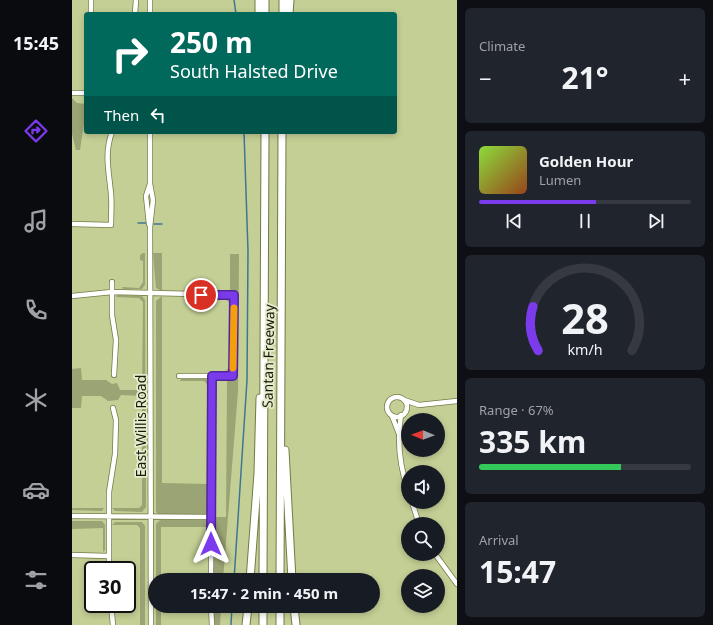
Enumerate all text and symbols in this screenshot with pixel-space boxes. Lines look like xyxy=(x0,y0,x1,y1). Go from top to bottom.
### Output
text: 250 m xyxy=(170,23,253,61)
icon: right xyxy=(104,28,156,80)
text: 15:45 xyxy=(13,31,59,55)
text: Climate xyxy=(479,37,525,55)
text: 21° xyxy=(561,57,609,98)
text: South Halsted Drive xyxy=(170,59,338,83)
text: − xyxy=(479,63,492,93)
text: + xyxy=(678,63,691,93)
icon: left xyxy=(147,104,169,126)
text: Then xyxy=(104,105,139,125)
icon: directions xyxy=(22,117,50,145)
text: Golden Hour xyxy=(539,151,633,171)
text: Lumen xyxy=(539,171,581,189)
icon: music xyxy=(22,207,50,235)
icon: previous xyxy=(503,210,525,232)
icon: pause xyxy=(574,210,596,232)
icon: next xyxy=(645,210,667,232)
pin xyxy=(184,278,218,312)
icon: arrive xyxy=(190,284,212,306)
text: 28 xyxy=(561,289,609,345)
icon: phone xyxy=(22,296,50,324)
street label: Santan Freeway xyxy=(258,303,278,408)
text: km/h xyxy=(567,339,603,358)
street label: East Willis Road xyxy=(131,375,150,477)
icon: climate xyxy=(22,386,50,414)
text: Range · 67% xyxy=(479,401,554,419)
north arrow xyxy=(401,413,445,457)
map controls xyxy=(401,413,445,613)
text: 335 km xyxy=(479,421,586,462)
button: sound xyxy=(401,465,445,509)
icon: car xyxy=(22,476,50,504)
button: search xyxy=(401,517,445,561)
position arrow xyxy=(190,523,232,565)
text: Arrival xyxy=(479,531,519,549)
text: 15:47 xyxy=(479,551,556,592)
speed limit sign: 30 xyxy=(84,561,136,613)
icon: filters xyxy=(22,566,50,594)
button: layers xyxy=(401,569,445,613)
text: 15:47 · 2 min · 450 m xyxy=(190,583,338,603)

